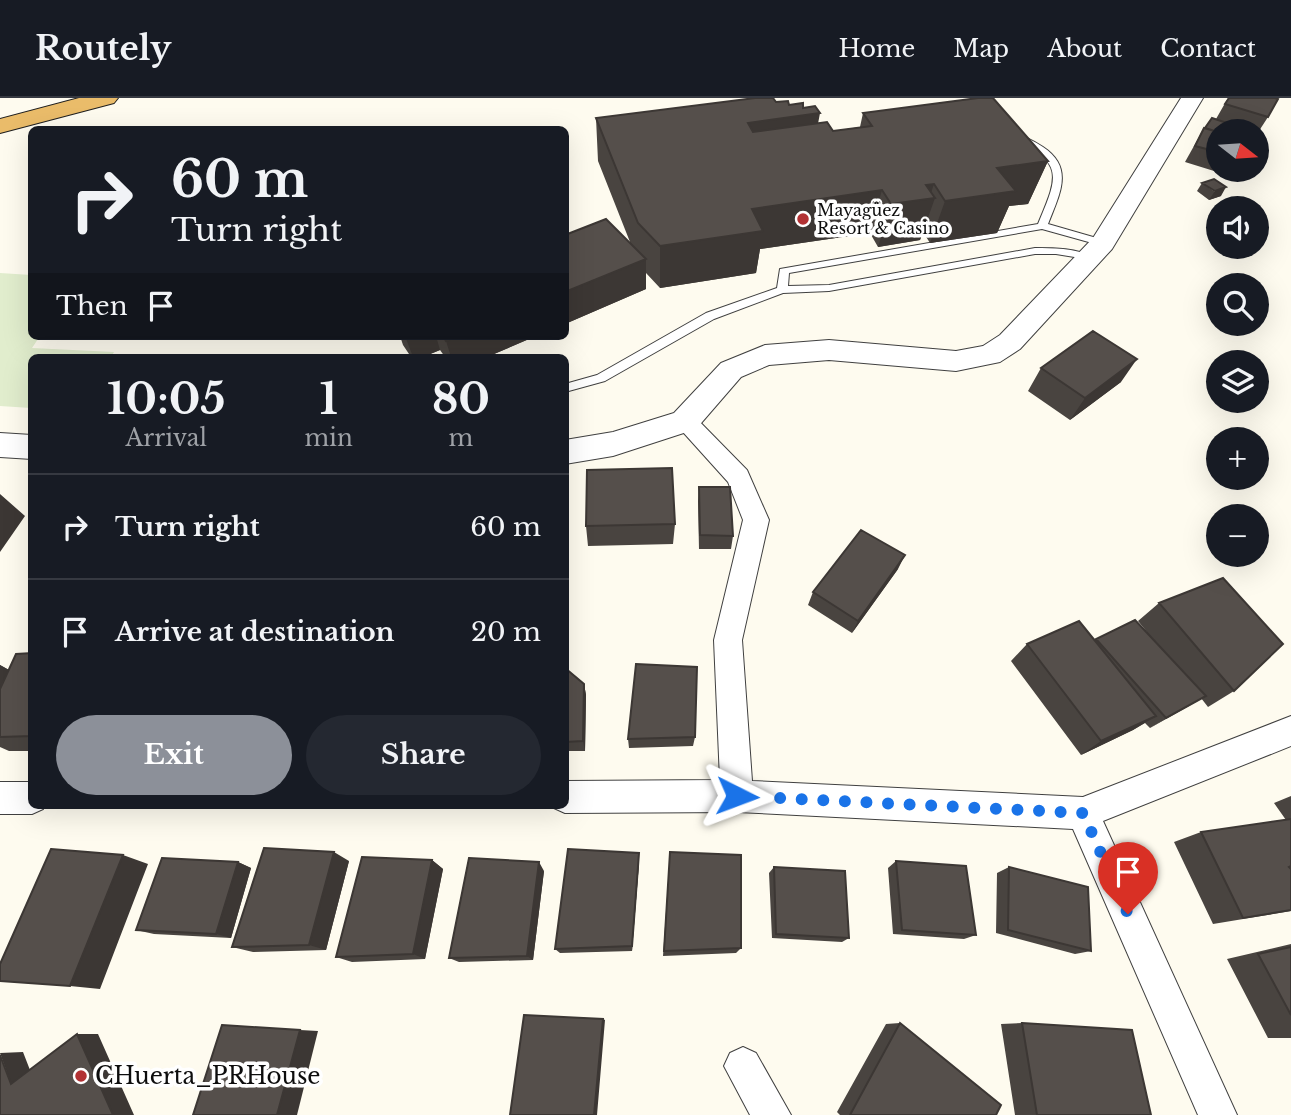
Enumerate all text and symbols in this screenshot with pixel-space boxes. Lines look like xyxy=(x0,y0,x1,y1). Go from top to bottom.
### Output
text: Routely xyxy=(35,28,171,69)
text: Home xyxy=(839,34,915,63)
text: Map xyxy=(953,34,1009,63)
text: About xyxy=(1047,34,1122,63)
text: Contact xyxy=(1160,34,1256,63)
north arrow xyxy=(1206,119,1269,182)
map controls xyxy=(1206,119,1269,567)
text: 60 m xyxy=(171,149,308,210)
icon: right xyxy=(56,154,147,245)
button: sound xyxy=(1206,196,1269,259)
place label: Mayagüez Resort & Casino xyxy=(817,200,949,238)
text: Turn right xyxy=(171,210,342,250)
marker: Mayagüez Resort & Casino xyxy=(795,211,811,227)
button: search xyxy=(1206,273,1269,336)
icon: arrive xyxy=(142,287,180,325)
text: Then xyxy=(56,290,128,322)
button: layers xyxy=(1206,350,1269,413)
text: 10:05 xyxy=(107,373,226,425)
text: 1 xyxy=(319,373,338,425)
text: 80 xyxy=(432,373,490,425)
text: Arrival xyxy=(125,424,207,452)
text: min xyxy=(304,424,353,452)
text: m xyxy=(449,424,473,452)
button: + xyxy=(1206,427,1269,490)
button: − xyxy=(1206,504,1269,567)
icon: right xyxy=(56,508,94,546)
text: Turn right xyxy=(115,511,260,543)
text: 60 m xyxy=(470,511,541,543)
icon: arrive xyxy=(56,613,94,651)
text: Arrive at destination xyxy=(115,616,395,648)
text: 20 m xyxy=(471,616,541,648)
button: Exit xyxy=(56,715,292,795)
button: Share xyxy=(306,715,541,795)
position arrow xyxy=(700,759,774,833)
pin xyxy=(1098,842,1158,914)
icon: arrive xyxy=(1109,853,1147,891)
place label: CHuerta_PRHouse xyxy=(95,1062,321,1090)
marker: CHuerta_PRHouse xyxy=(73,1068,89,1084)

